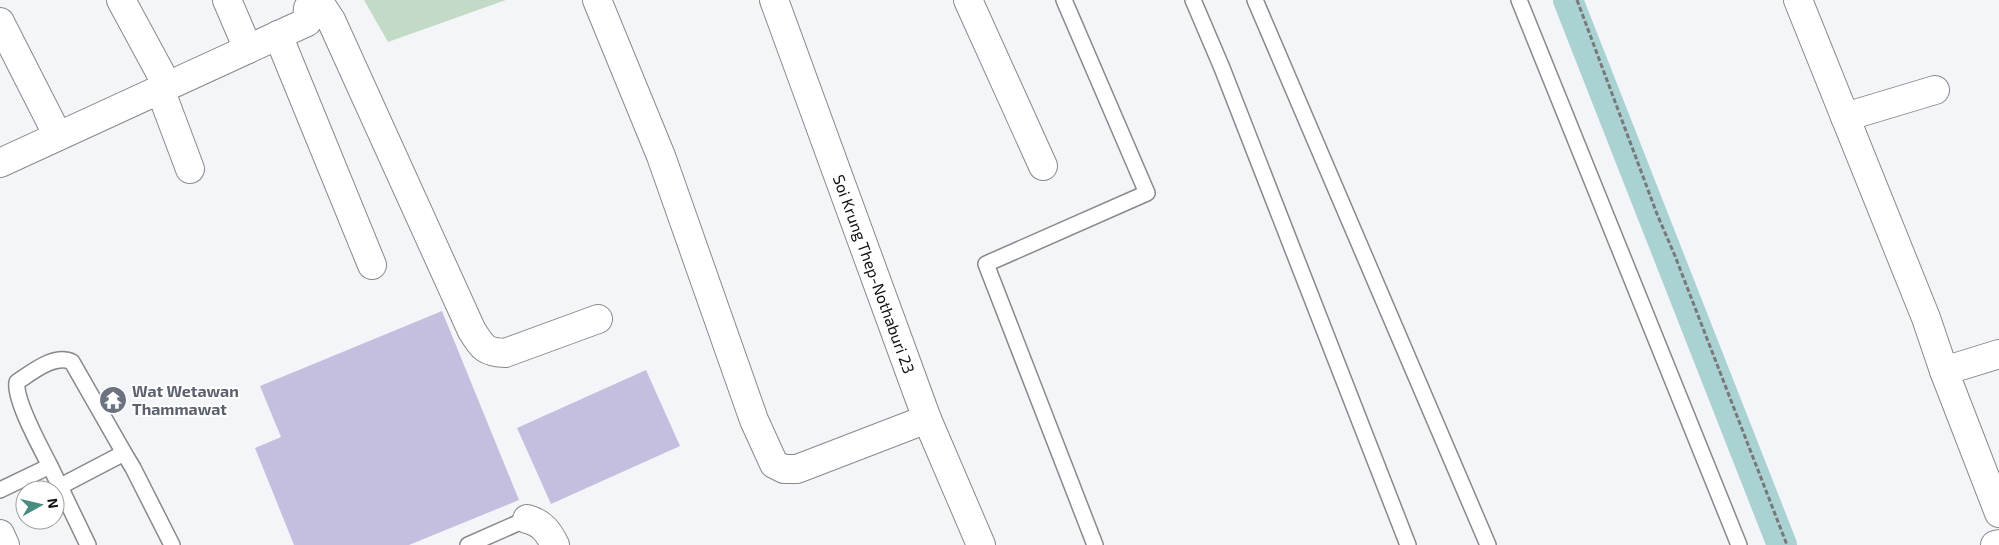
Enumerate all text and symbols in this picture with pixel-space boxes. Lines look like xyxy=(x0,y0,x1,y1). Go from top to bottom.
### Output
street label: Soi Krung Thep-Nothaburi 23 xyxy=(830,172,919,376)
place label: Wat Wetawan Thammawat xyxy=(132,381,239,418)
temple icon: Wat Wetawan Thammawat xyxy=(98,385,128,415)
north arrow xyxy=(15,480,65,530)
text: N xyxy=(44,497,62,509)

